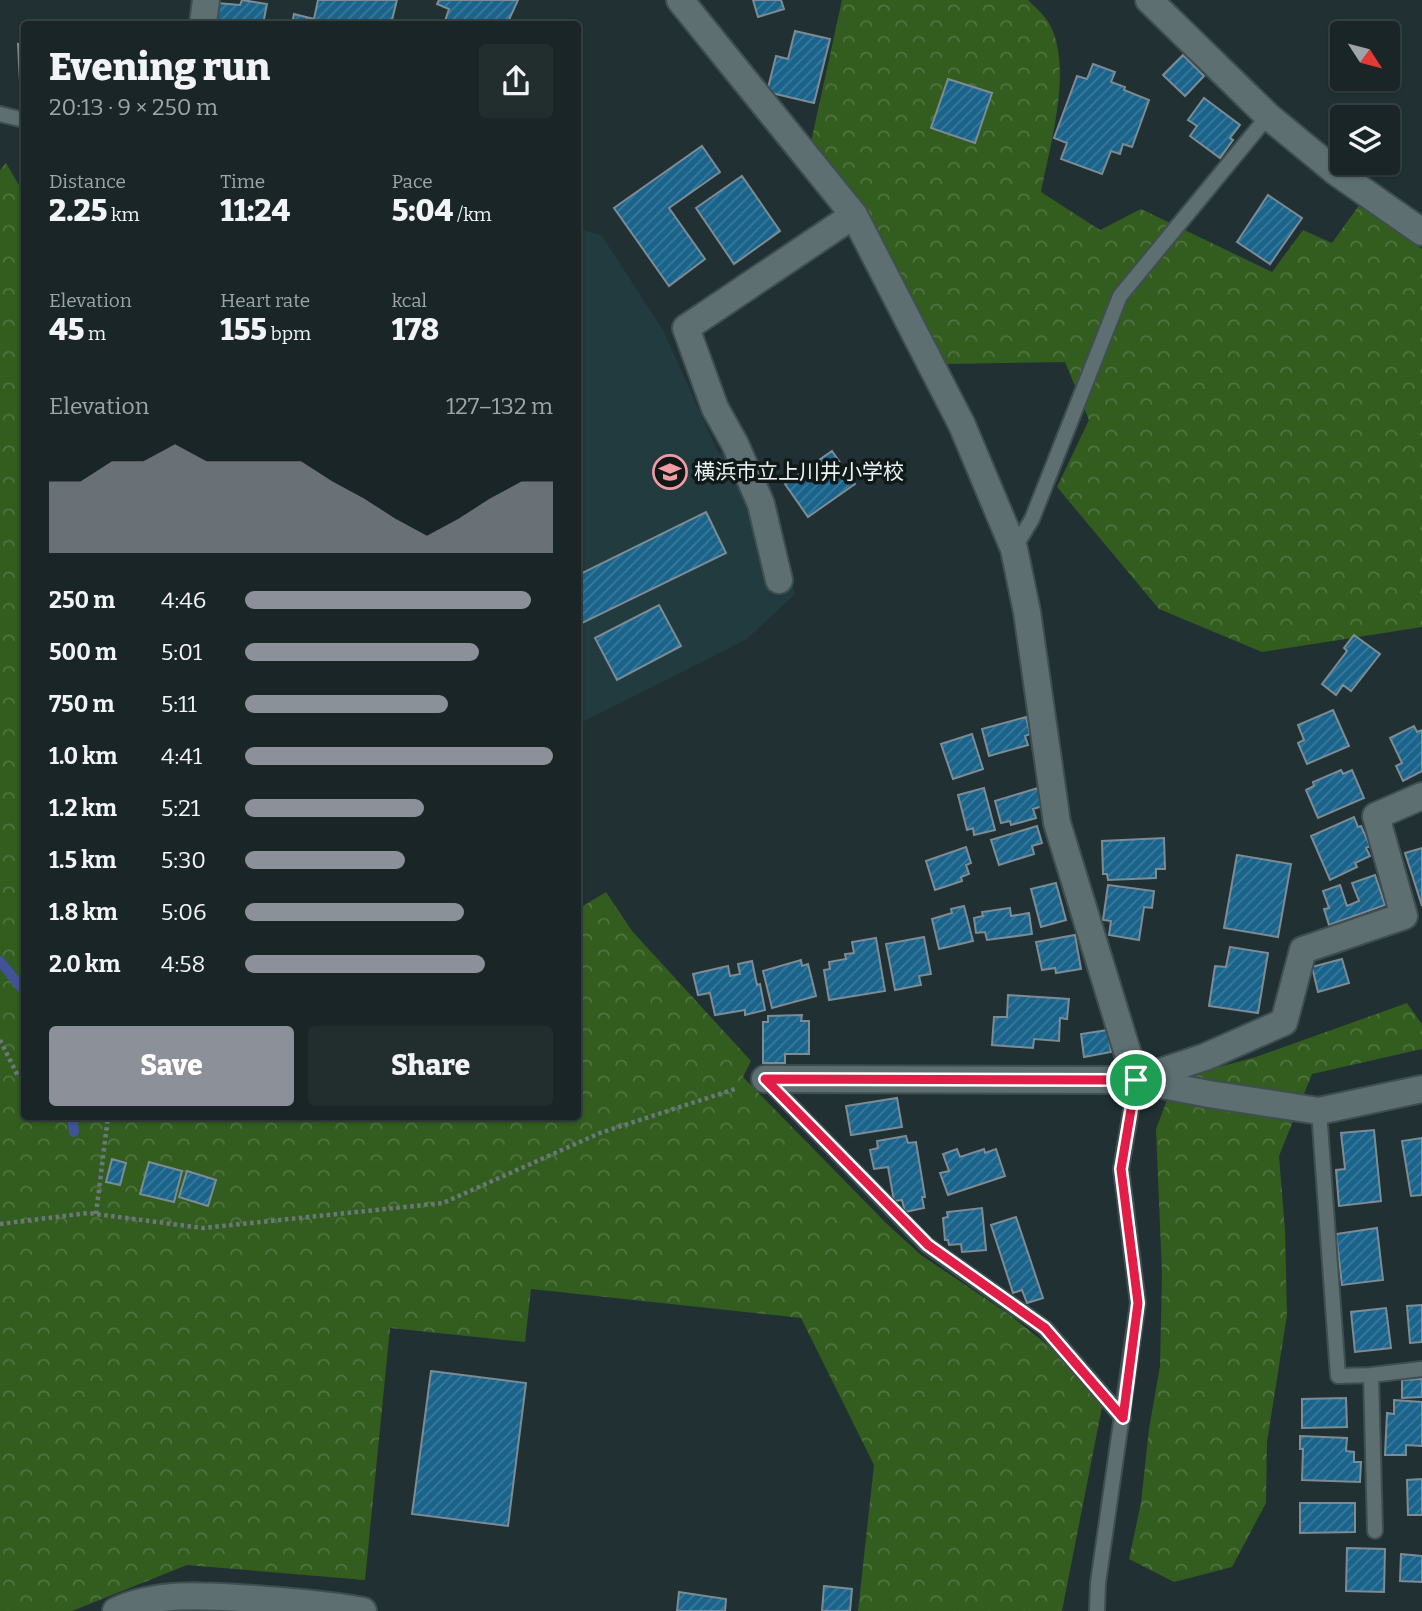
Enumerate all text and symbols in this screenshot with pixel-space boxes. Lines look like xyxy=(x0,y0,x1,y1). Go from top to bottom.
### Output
north arrow xyxy=(1330,21,1400,91)
map controls xyxy=(1330,21,1400,175)
text: Evening run xyxy=(49,44,270,90)
button: share xyxy=(479,44,553,118)
text: 20:13 · 9 × 250 m xyxy=(49,93,218,121)
button: layers xyxy=(1330,105,1400,175)
text: Distance xyxy=(49,170,126,193)
text: Time xyxy=(220,170,265,193)
text: Pace xyxy=(392,170,433,193)
text: 2.25 xyxy=(49,193,107,229)
text: 11:24 xyxy=(220,193,290,229)
text: 5:04 xyxy=(392,193,453,229)
text: km xyxy=(107,203,140,226)
text: /km xyxy=(453,203,492,226)
text: Elevation xyxy=(49,289,132,312)
text: Heart rate xyxy=(220,289,310,312)
text: kcal xyxy=(392,289,427,312)
text: 45 xyxy=(49,312,84,348)
text: 155 xyxy=(220,312,267,348)
text: 178 xyxy=(392,312,439,348)
text: m xyxy=(84,322,106,345)
text: bpm xyxy=(267,322,311,345)
text: Elevation xyxy=(49,392,149,420)
text: 127–132 m xyxy=(446,392,553,420)
school or university icon: 横浜市立上川井小学校 xyxy=(651,453,689,491)
place label: 横浜市立上川井小学校 xyxy=(694,459,904,485)
text: 250 m xyxy=(49,586,115,614)
text: 4:46 xyxy=(161,586,206,614)
text: 500 m xyxy=(49,638,117,666)
text: 5:01 xyxy=(161,638,202,666)
text: 750 m xyxy=(49,690,114,718)
text: 5:11 xyxy=(161,690,197,718)
text: 1.0 km xyxy=(49,742,118,770)
text: 4:41 xyxy=(161,742,202,770)
text: 1.2 km xyxy=(49,794,117,822)
text: 5:21 xyxy=(161,794,200,822)
text: 1.5 km xyxy=(49,846,116,874)
text: 5:30 xyxy=(161,846,206,874)
text: 1.8 km xyxy=(49,898,118,926)
text: 5:06 xyxy=(161,898,206,926)
text: 2.0 km xyxy=(49,950,120,978)
text: 4:58 xyxy=(161,950,205,978)
button: Save xyxy=(49,1026,294,1106)
button: Share xyxy=(308,1026,553,1106)
pin xyxy=(1106,1050,1166,1110)
icon: arrive xyxy=(1117,1061,1155,1099)

